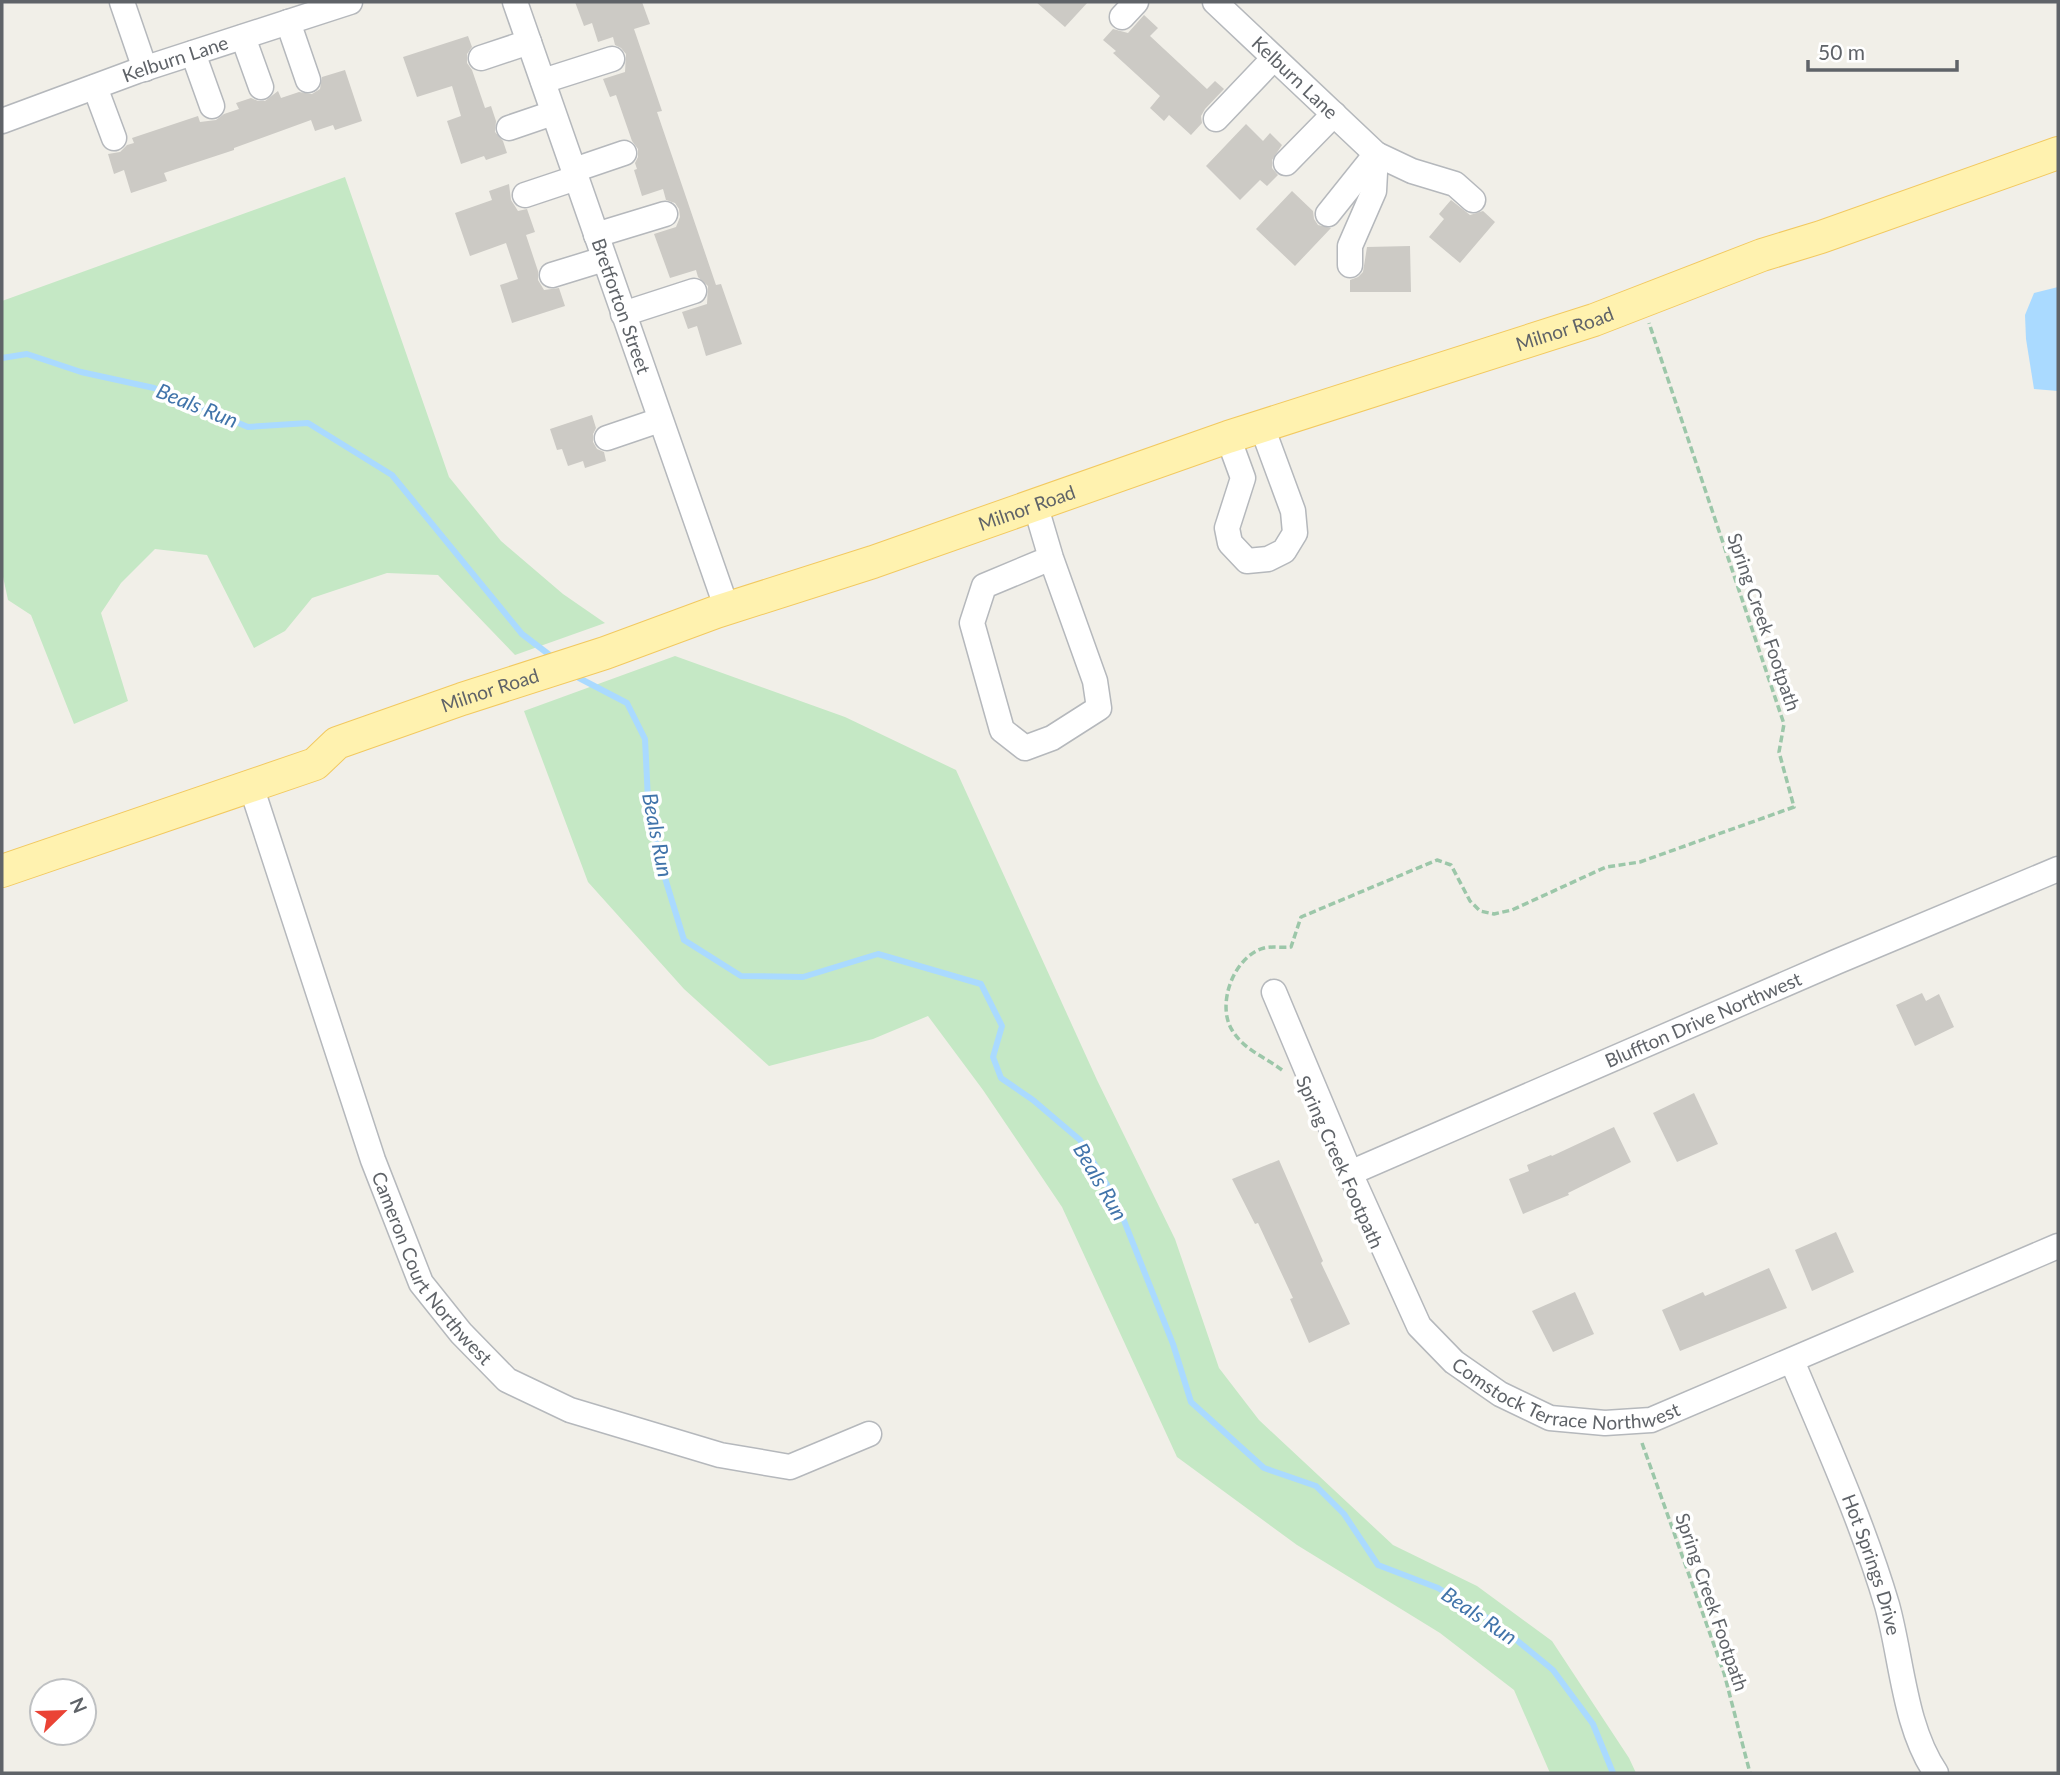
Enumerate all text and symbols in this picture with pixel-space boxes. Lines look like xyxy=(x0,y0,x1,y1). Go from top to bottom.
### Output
scale bar xyxy=(1808,28,1957,72)
street label: Kelburn Lane xyxy=(119,30,231,86)
street label: Kelburn Lane xyxy=(1247,31,1343,123)
text: 50 m xyxy=(1818,39,1865,64)
street label: Bretforton Street xyxy=(587,235,656,377)
street label: Milnor Road xyxy=(1513,302,1617,355)
water label: Beals Run xyxy=(153,377,242,432)
street label: Milnor Road xyxy=(975,480,1078,535)
street label: Spring Creek Footpath xyxy=(1723,530,1806,714)
street label: Milnor Road xyxy=(438,663,542,717)
water label: Beals Run xyxy=(638,790,679,879)
street label: Bluffton Drive Northwest xyxy=(1601,966,1805,1072)
street label: Spring Creek Footpath xyxy=(1292,1072,1389,1252)
water label: Beals Run xyxy=(1069,1138,1133,1224)
street label: Cameron Court Northwest xyxy=(368,1168,497,1369)
street label: Comstock Terrace Northwest xyxy=(1448,1352,1683,1434)
street label: Hot Springs Drive xyxy=(1838,1490,1906,1637)
street label: Spring Creek Footpath xyxy=(1671,1510,1754,1694)
water label: Beals Run xyxy=(1437,1581,1522,1649)
north arrow xyxy=(28,1677,98,1747)
text: N xyxy=(66,1694,93,1716)

